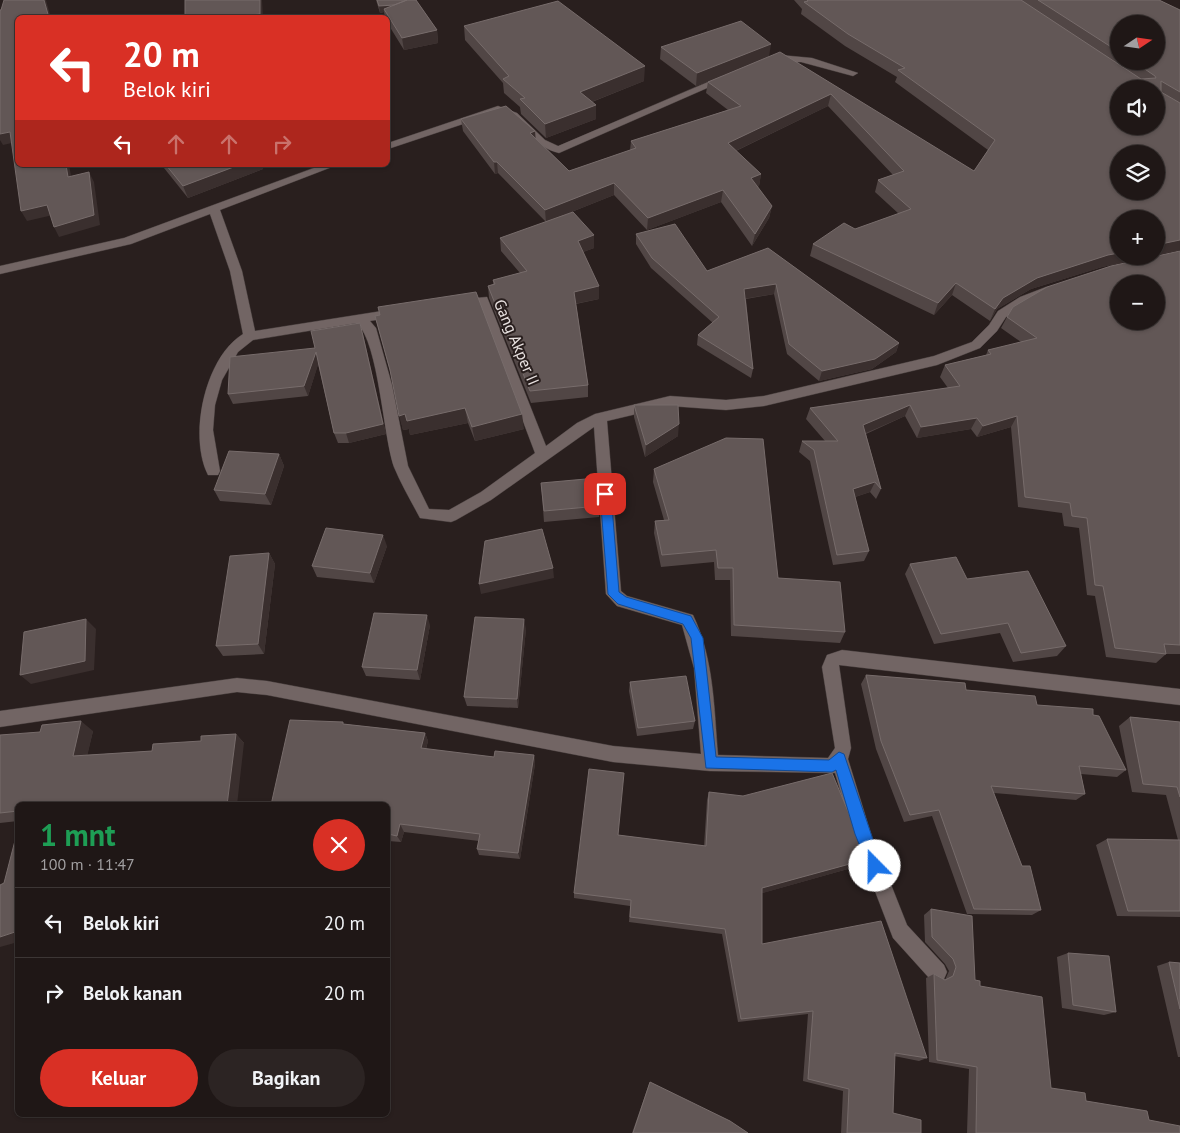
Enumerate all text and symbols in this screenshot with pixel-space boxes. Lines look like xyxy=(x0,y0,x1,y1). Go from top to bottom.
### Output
north arrow xyxy=(1110,15,1165,70)
map controls xyxy=(1110,15,1165,330)
text: 20 m xyxy=(123,31,200,77)
icon: left xyxy=(40,35,105,100)
text: Belok kiri xyxy=(123,75,211,103)
button: sound xyxy=(1110,80,1165,135)
icon: left xyxy=(109,130,137,158)
icon: ahead xyxy=(162,130,190,158)
icon: ahead xyxy=(215,130,243,158)
icon: right xyxy=(268,130,296,158)
button: layers xyxy=(1110,145,1165,200)
button: + xyxy=(1110,210,1165,265)
button: − xyxy=(1110,275,1165,330)
street label: Gang Akper II xyxy=(490,296,544,388)
pin xyxy=(584,473,626,515)
icon: arrive xyxy=(591,480,619,508)
text: 1 mnt xyxy=(40,815,116,854)
button: close xyxy=(313,819,365,871)
position arrow xyxy=(848,839,900,891)
text: 100 m · 11:47 xyxy=(40,854,135,874)
icon: left xyxy=(40,909,68,937)
text: Belok kiri xyxy=(83,911,159,935)
text: 20 m xyxy=(324,911,365,935)
icon: right xyxy=(40,979,68,1007)
text: Belok kanan xyxy=(83,981,182,1005)
text: 20 m xyxy=(324,981,365,1005)
button: Keluar xyxy=(40,1049,198,1107)
button: Bagikan xyxy=(208,1049,365,1107)

